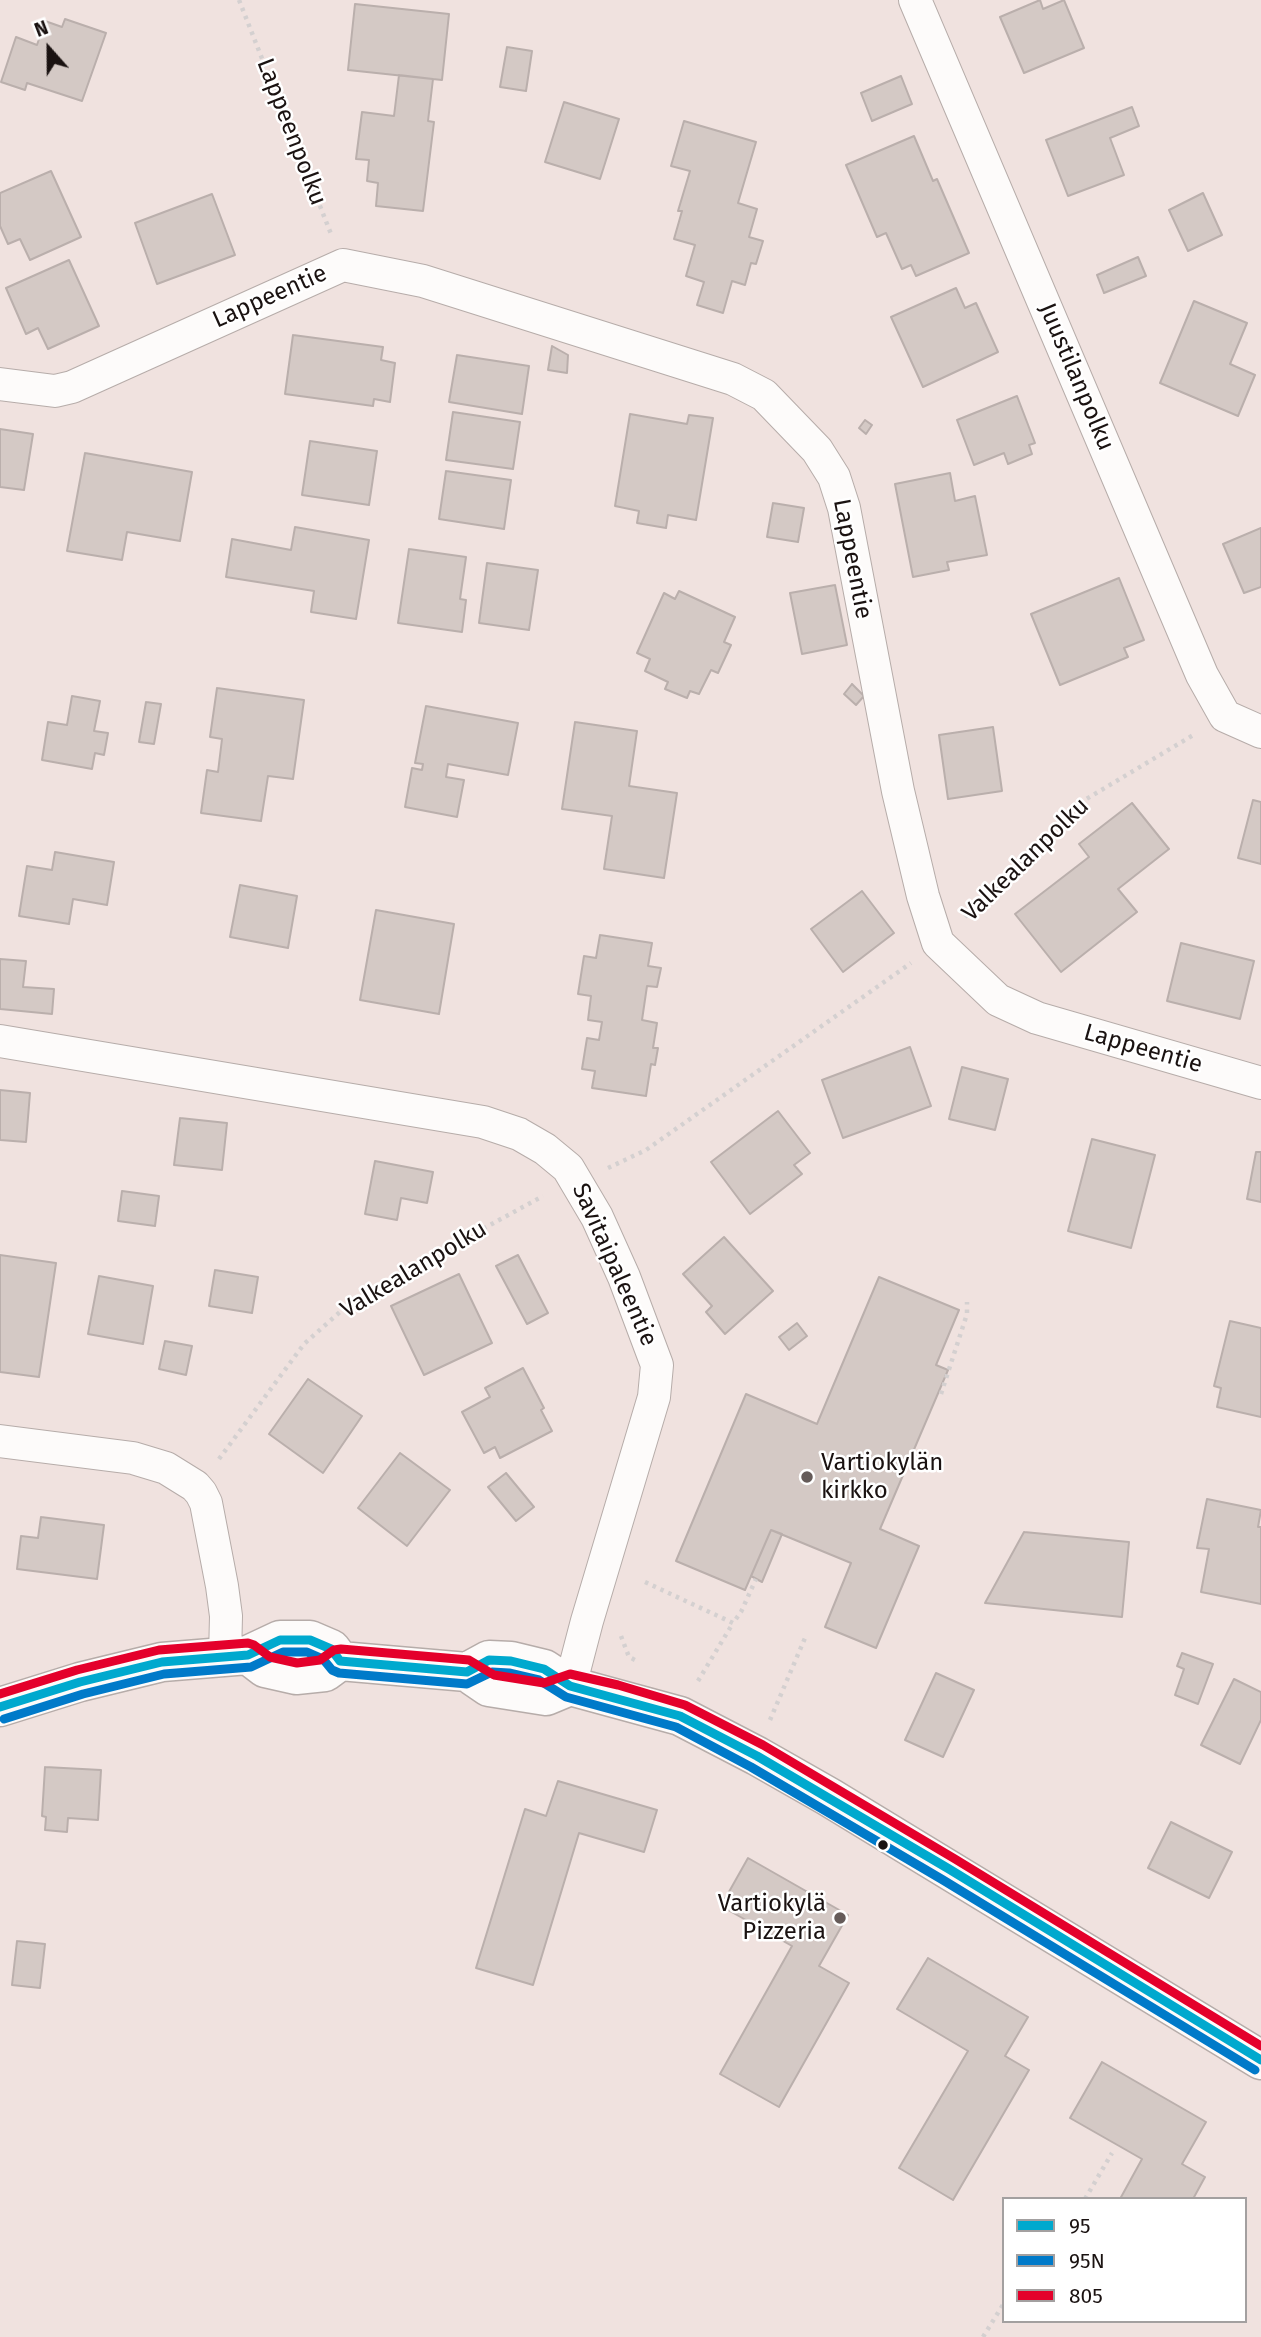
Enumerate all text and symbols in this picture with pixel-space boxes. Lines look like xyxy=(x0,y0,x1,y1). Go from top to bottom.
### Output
north arrow xyxy=(14,14,84,84)
text: N xyxy=(31,16,51,42)
street label: Lappeenpolku xyxy=(250,55,332,209)
street label: Lappeentie xyxy=(208,259,332,335)
street label: Juustilanpolku xyxy=(1032,299,1120,455)
street label: Lappeentie xyxy=(826,496,878,622)
street label: Valkealanpolku xyxy=(957,792,1095,928)
street label: Lappeentie xyxy=(1080,1018,1206,1080)
street label: Savitaipaleentie xyxy=(565,1179,663,1351)
street label: Valkealanpolku xyxy=(336,1215,492,1325)
place label: Vartiokylän kirkko xyxy=(821,1449,943,1505)
marker: Vartiokylän kirkko xyxy=(799,1469,815,1485)
unlabelled marker xyxy=(876,1838,890,1852)
place label: Vartiokylä Pizzeria xyxy=(718,1890,826,1946)
marker: Vartiokylä Pizzeria xyxy=(832,1910,848,1926)
legend xyxy=(1002,2197,1247,2323)
text: 95 xyxy=(1069,2213,1091,2239)
text: 95N xyxy=(1069,2248,1105,2274)
text: 805 xyxy=(1069,2283,1103,2309)

